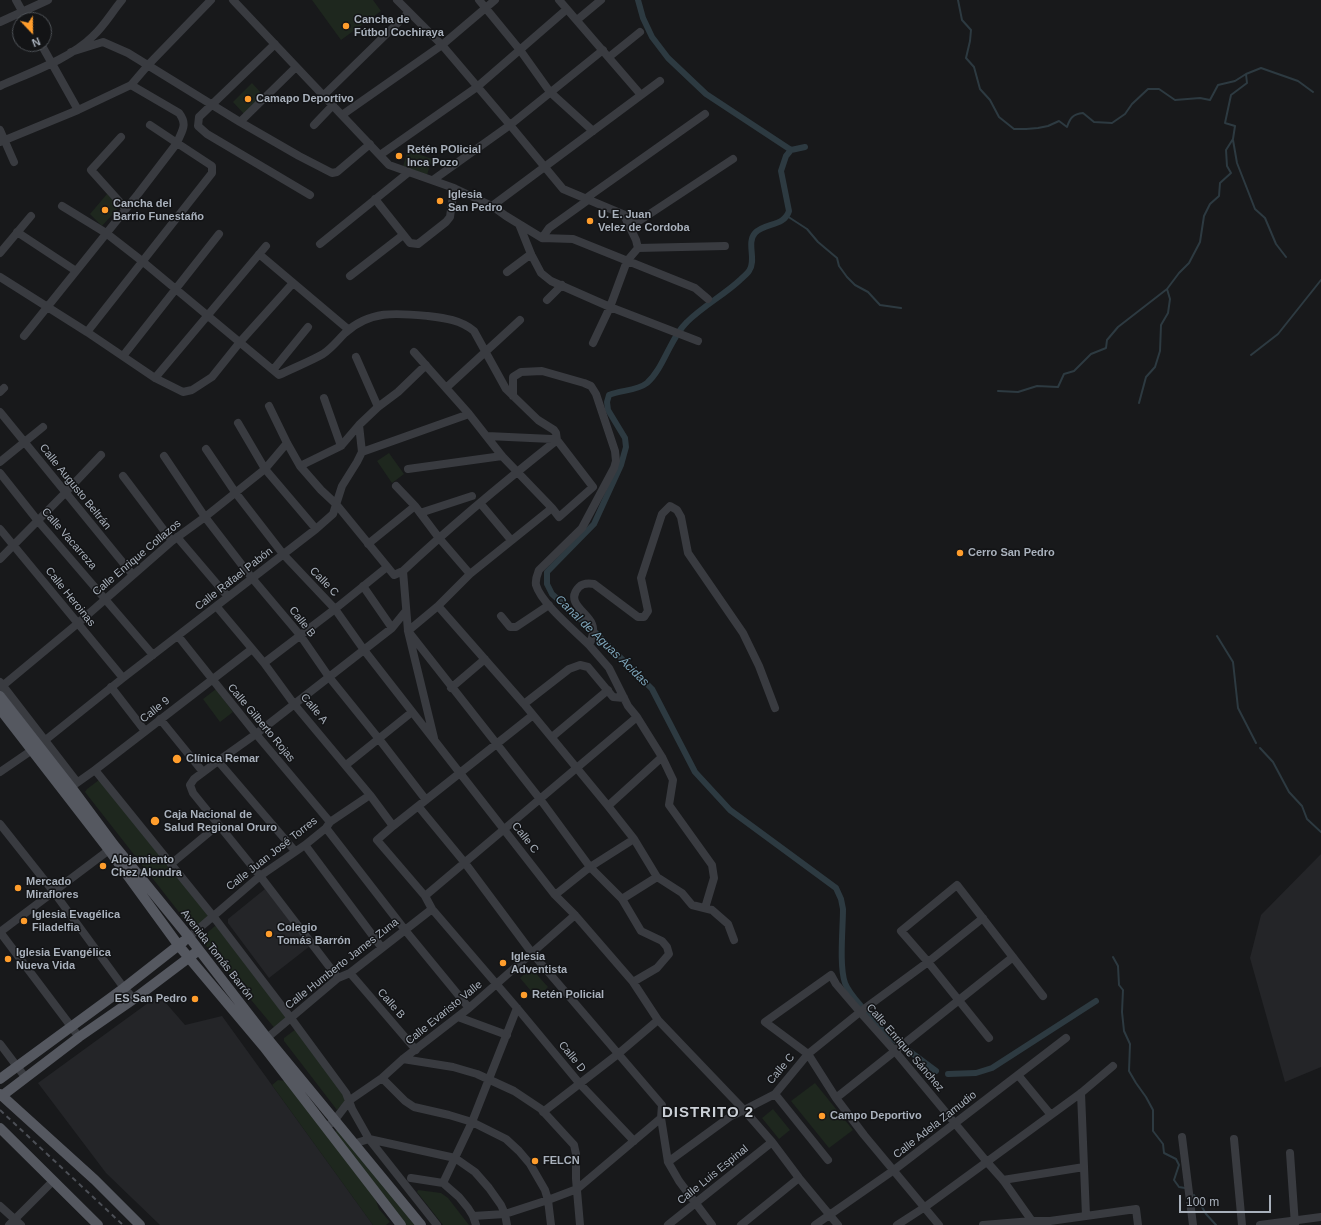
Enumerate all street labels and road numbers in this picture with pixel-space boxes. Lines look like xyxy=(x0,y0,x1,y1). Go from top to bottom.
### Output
street label: Calle Augusto Beltrán xyxy=(36,442,114,532)
street label: Calle Vacarreza xyxy=(39,505,99,573)
street label: Calle Enrique Collazos xyxy=(90,517,184,599)
street label: Calle Rafael Pabón xyxy=(193,545,275,613)
street label: Calle C xyxy=(307,564,341,600)
street label: Calle Heroinas xyxy=(42,565,98,629)
street label: Calle B xyxy=(286,604,318,640)
street label: Calle Gilberto Rojas xyxy=(225,681,297,765)
street label: Calle A xyxy=(298,691,330,727)
street label: Calle 9 xyxy=(137,694,173,726)
street label: Calle Juan José Torres xyxy=(224,814,320,894)
street label: Calle C xyxy=(509,820,541,856)
street label: Avenida Tomás Barrón xyxy=(178,907,256,1003)
street label: Calle Humberto James Zuna xyxy=(283,916,401,1012)
street label: Calle Evaristo Valle xyxy=(403,978,485,1048)
street label: Calle B xyxy=(374,986,408,1022)
street label: Calle Enrique Sánchez xyxy=(863,1001,947,1095)
street label: Calle D xyxy=(556,1039,588,1075)
street label: Calle C xyxy=(764,1051,798,1087)
street label: Calle Adela Zamudio xyxy=(891,1088,979,1162)
street label: Calle Luis Espinal xyxy=(675,1142,751,1208)

